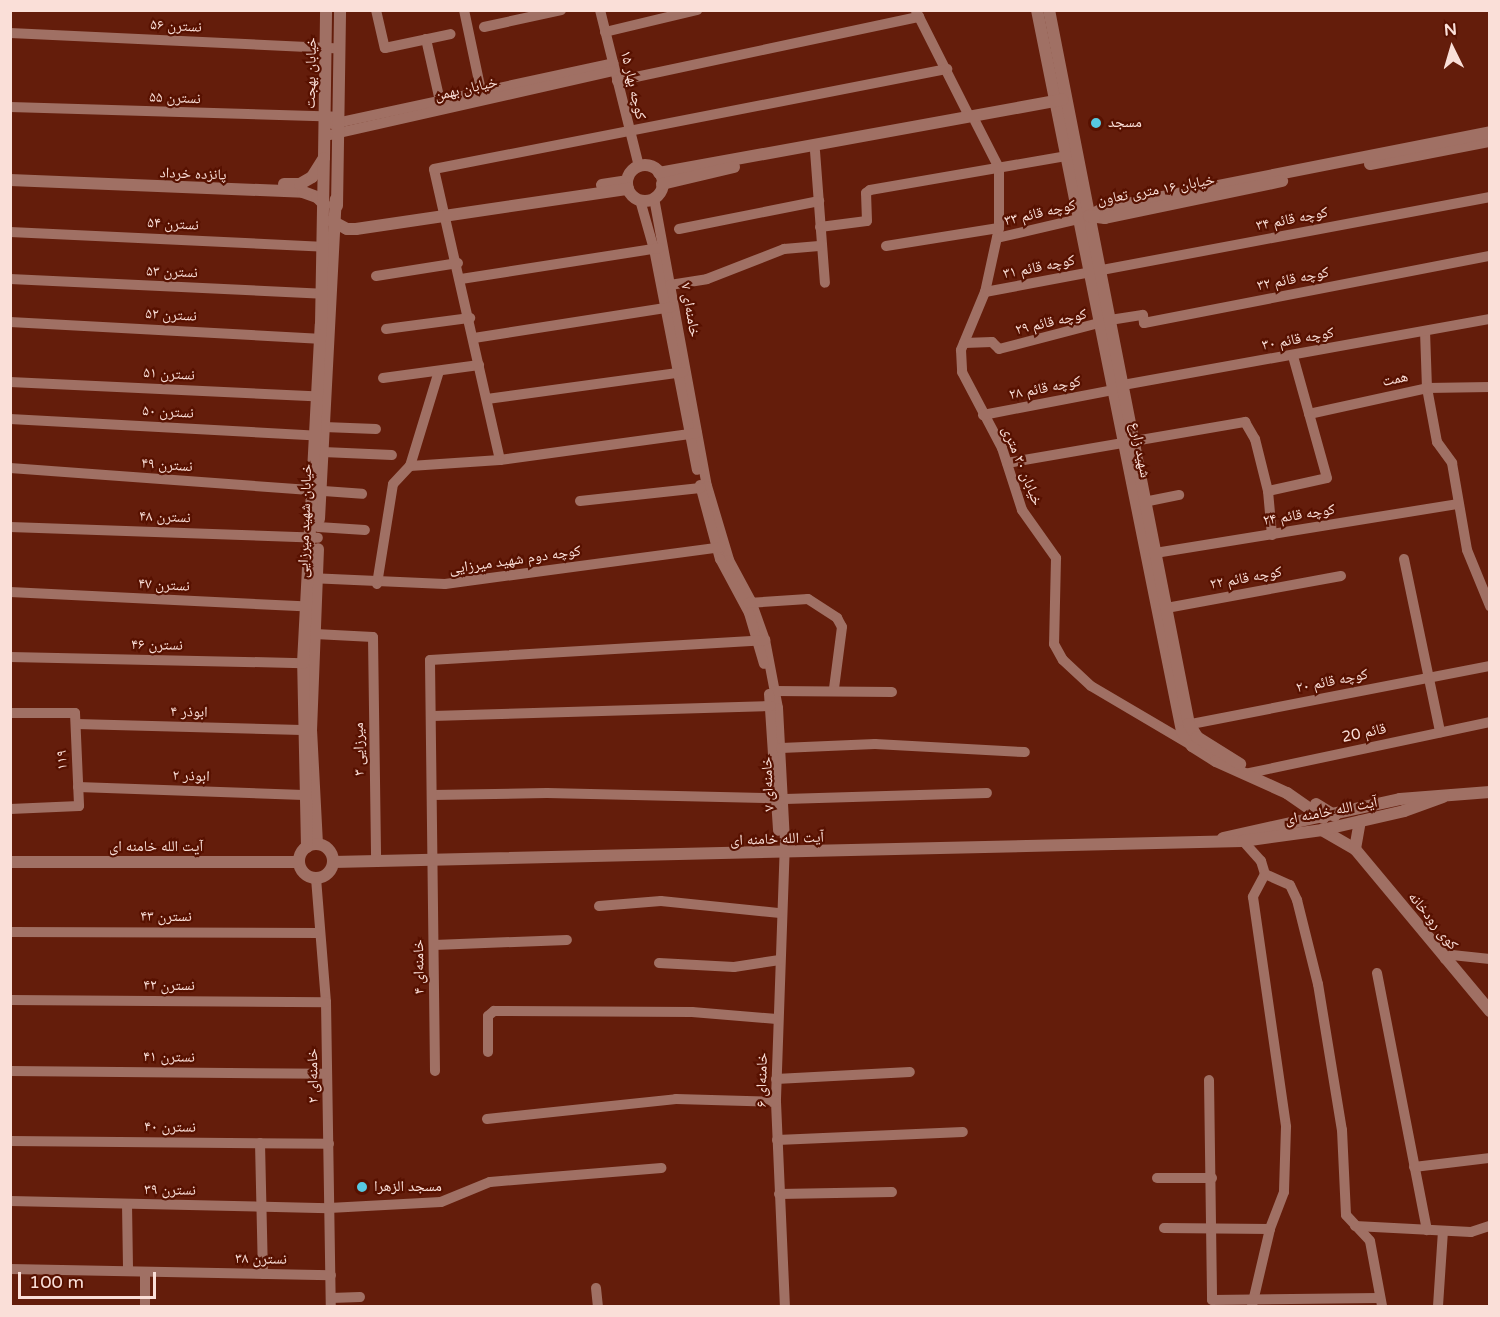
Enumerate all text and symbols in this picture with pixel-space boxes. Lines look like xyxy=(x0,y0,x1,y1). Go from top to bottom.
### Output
street label: نسترن ۵۶ xyxy=(150,16,202,36)
north arrow xyxy=(1422,18,1482,78)
text: N xyxy=(1443,20,1458,41)
street label: خیابان بهجت xyxy=(301,37,321,109)
street label: کوچه بهار ۱۵ xyxy=(616,49,650,121)
street label: خیابان بهمن xyxy=(433,73,499,105)
street label: نسترن ۵۵ xyxy=(149,88,201,108)
place label: مسجد xyxy=(1108,114,1142,132)
marker: مسجد xyxy=(1089,116,1103,130)
street label: پانزده خرداد xyxy=(159,164,227,184)
street label: خیابان ۱۶ متری تعاون xyxy=(1096,171,1216,209)
street label: کوچه قائم ۳۳ xyxy=(1002,196,1078,230)
street label: کوچه قائم ۳۴ xyxy=(1254,203,1330,235)
street label: نسترن ۵۴ xyxy=(147,214,199,234)
street label: ۳۱ کوچه قائم xyxy=(1001,251,1077,283)
street label: نسترن ۵۳ xyxy=(146,262,198,282)
street label: کوچه قائم ۳۲ xyxy=(1255,263,1331,295)
street label: خامنه‌ای ۷ xyxy=(676,281,704,339)
street label: نسترن ۵۲ xyxy=(145,305,197,325)
street label: کوچه قائم ۲۹ xyxy=(1013,305,1089,339)
street label: کوچه قائم ۳۰ xyxy=(1261,324,1335,354)
street label: نسترن ۵۱ xyxy=(143,364,195,384)
street label: همت xyxy=(1380,367,1410,391)
street label: کوچه قائم ۲۸ xyxy=(1007,372,1083,404)
street label: نسترن ۵۰ xyxy=(142,402,194,422)
street label: شهید زارع xyxy=(1126,421,1154,479)
street label: خیابان ۲۰ متری xyxy=(998,424,1046,508)
street label: نسترن ۴۹ xyxy=(141,454,193,476)
street label: خیابان شهید میرزایی xyxy=(294,463,316,579)
street label: کوچه قائم ۲۴ xyxy=(1262,500,1336,530)
street label: نسترن ۴۸ xyxy=(139,507,191,527)
street label: کوچه دوم شهید میرزایی xyxy=(448,542,582,578)
street label: کوچه قائم ۲۲ xyxy=(1209,563,1283,593)
street label: نسترن ۴۷ xyxy=(138,575,190,595)
street label: نسترن ۴۶ xyxy=(131,636,183,654)
street label: کوچه قائم ۲۰ xyxy=(1294,665,1370,697)
street label: ابوذر ۴ xyxy=(170,703,208,721)
street label: قائم 20 xyxy=(1340,720,1388,746)
street label: میرزایی ۳ xyxy=(350,722,368,776)
street label: ۱۱۹ xyxy=(53,750,71,770)
street label: خامنه‌ای ۷ xyxy=(758,756,778,812)
street label: ابوذر ۲ xyxy=(172,766,210,786)
street label: آیت الله خامنه ای xyxy=(1283,793,1379,829)
street label: آیت الله خامنه ای xyxy=(730,828,824,850)
street label: آیت الله خامنه ای xyxy=(109,838,203,856)
street label: کوی رودخانه xyxy=(1404,888,1462,954)
street label: نسترن ۴۳ xyxy=(140,908,192,926)
street label: خامنه‌ای ۴ xyxy=(410,939,428,995)
street label: نسترن ۴۲ xyxy=(143,977,195,995)
street label: نسترن ۴۱ xyxy=(143,1048,195,1066)
street label: خامنه‌ای ۲ xyxy=(304,1048,322,1104)
street label: خامنه‌ای ۶ xyxy=(753,1052,771,1108)
street label: نسترن ۴۰ xyxy=(144,1118,196,1136)
place label: مسجد الزهرا xyxy=(374,1178,442,1196)
marker: مسجد الزهرا xyxy=(355,1180,369,1194)
street label: نسترن ۳۹ xyxy=(144,1181,196,1199)
street label: نسترن ۳۸ xyxy=(235,1250,287,1268)
scale bar xyxy=(21,1260,159,1298)
text: 100 m xyxy=(29,1271,84,1293)

